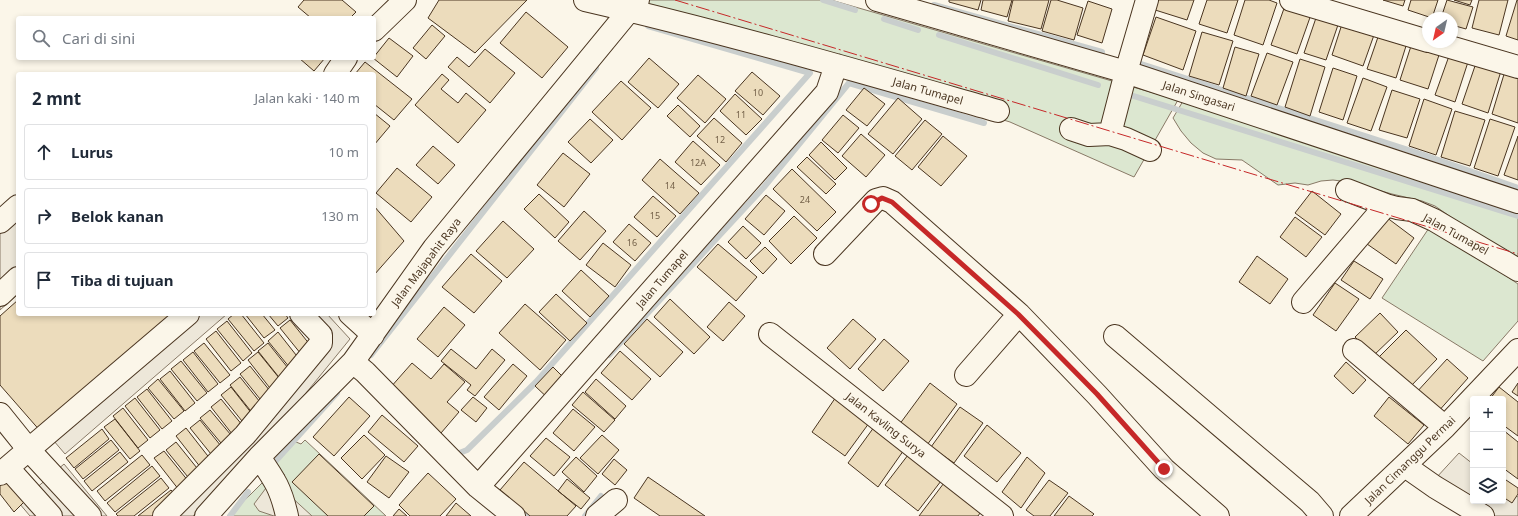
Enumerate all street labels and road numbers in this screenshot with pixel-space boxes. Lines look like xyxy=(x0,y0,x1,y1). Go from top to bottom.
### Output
street label: Jalan Tumapel xyxy=(890,73,965,108)
street label: Jalan Singasari xyxy=(1160,76,1237,114)
street label: Jalan Tumapel xyxy=(1420,209,1492,258)
street label: Jalan Majapahit Raya xyxy=(387,214,464,310)
street label: Jalan Tumapel xyxy=(632,246,691,312)
street label: Jalan Kavling Surya xyxy=(842,388,929,461)
street label: Jalan Cimanggu Permai xyxy=(1360,412,1458,508)

